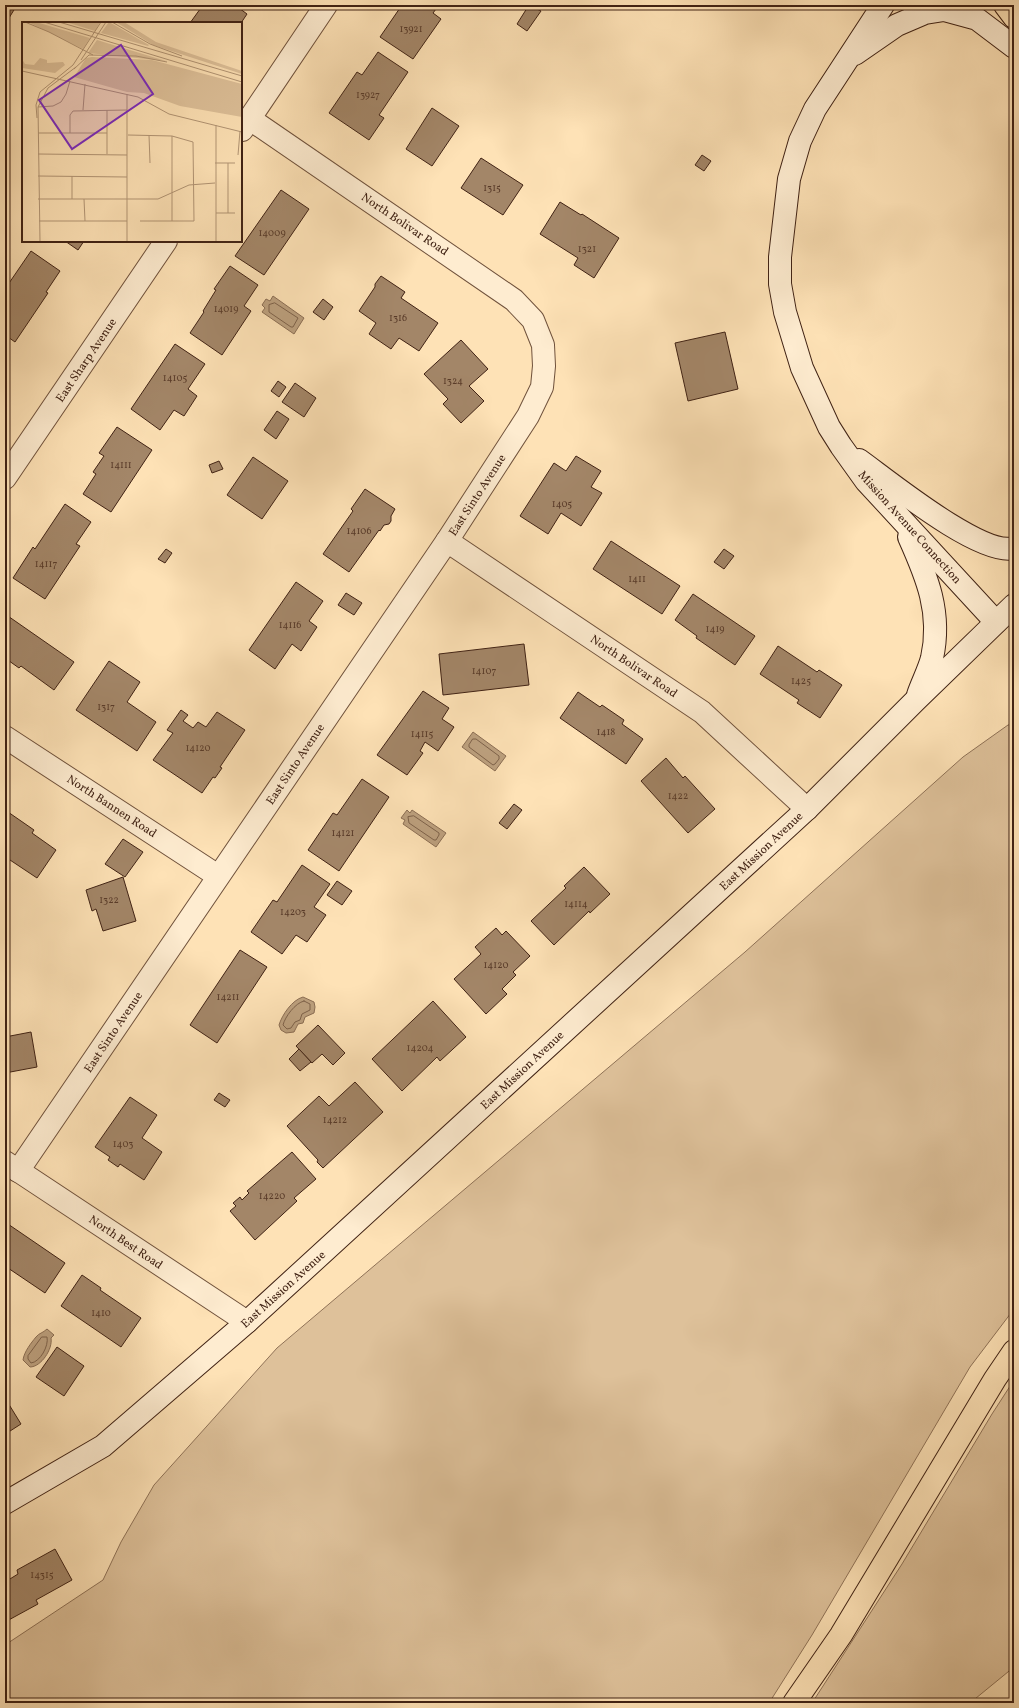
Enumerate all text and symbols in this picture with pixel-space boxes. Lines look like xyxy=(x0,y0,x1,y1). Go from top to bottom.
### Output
inset map xyxy=(22,22,242,242)
house number: 13921 xyxy=(399,22,423,36)
house number: 13927 xyxy=(356,88,380,102)
house number: 1315 xyxy=(483,181,501,195)
street label: North Bolivar Road xyxy=(358,190,451,260)
house number: 14009 xyxy=(258,226,286,240)
house number: 1321 xyxy=(578,242,596,256)
house number: 14019 xyxy=(214,302,238,316)
house number: 1316 xyxy=(389,311,407,325)
street label: East Sharp Avenue xyxy=(53,315,121,406)
house number: 14105 xyxy=(163,371,187,385)
house number: 1324 xyxy=(443,374,463,388)
street label: East Sinto Avenue xyxy=(445,451,510,540)
house number: 14111 xyxy=(110,458,132,472)
street label: Mission Avenue Connection xyxy=(854,468,964,588)
house number: 1405 xyxy=(552,497,572,511)
house number: 14106 xyxy=(347,524,371,538)
house number: 14117 xyxy=(35,557,57,571)
house number: 1411 xyxy=(628,572,646,586)
house number: 14116 xyxy=(279,618,301,632)
house number: 1419 xyxy=(706,622,724,636)
street label: North Bolivar Road xyxy=(587,632,680,702)
house number: 14107 xyxy=(472,664,496,678)
house number: 1425 xyxy=(791,674,811,688)
house number: 1317 xyxy=(97,700,115,714)
street label: East Sinto Avenue xyxy=(263,721,329,808)
house number: 1418 xyxy=(597,725,615,739)
house number: 14115 xyxy=(411,727,433,741)
house number: 14120 xyxy=(185,741,211,755)
street label: North Bannen Road xyxy=(63,772,160,842)
house number: 1422 xyxy=(668,789,688,803)
street label: East Mission Avenue xyxy=(716,809,807,895)
house number: 14121 xyxy=(332,826,355,840)
house number: 1322 xyxy=(99,893,119,907)
house number: 14114 xyxy=(564,897,588,911)
house number: 14203 xyxy=(280,905,306,919)
house number: 14120 xyxy=(483,958,509,972)
street label: East Sinto Avenue xyxy=(81,989,147,1076)
house number: 14211 xyxy=(217,990,240,1004)
street label: East Mission Avenue xyxy=(477,1028,568,1114)
house number: 14204 xyxy=(407,1041,433,1055)
house number: 14212 xyxy=(323,1113,347,1127)
house number: 1403 xyxy=(113,1137,133,1151)
house number: 14220 xyxy=(259,1189,285,1203)
street label: North Best Road xyxy=(85,1212,166,1274)
street label: East Mission Avenue xyxy=(238,1247,330,1332)
house number: 1410 xyxy=(91,1306,111,1320)
house number: 14315 xyxy=(30,1568,54,1582)

